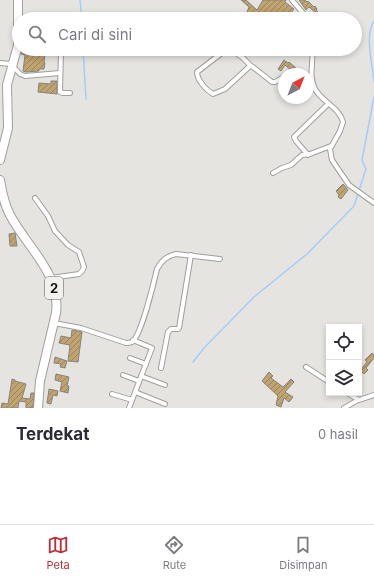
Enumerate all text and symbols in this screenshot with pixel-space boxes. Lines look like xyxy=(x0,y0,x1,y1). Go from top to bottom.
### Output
search box xyxy=(12,12,362,56)
icon: search xyxy=(26,23,48,45)
text: Cari di sini xyxy=(58,25,132,44)
north arrow xyxy=(278,68,314,104)
road number: 2 xyxy=(45,277,63,299)
map controls xyxy=(326,324,362,396)
button: locate xyxy=(326,324,362,360)
button: layers xyxy=(326,360,362,396)
text: Terdekat xyxy=(16,424,89,444)
text: 0 hasil xyxy=(318,426,358,442)
tab: Peta xyxy=(47,534,70,572)
tab: Rute xyxy=(163,534,186,572)
tab: Disimpan xyxy=(279,534,327,572)

